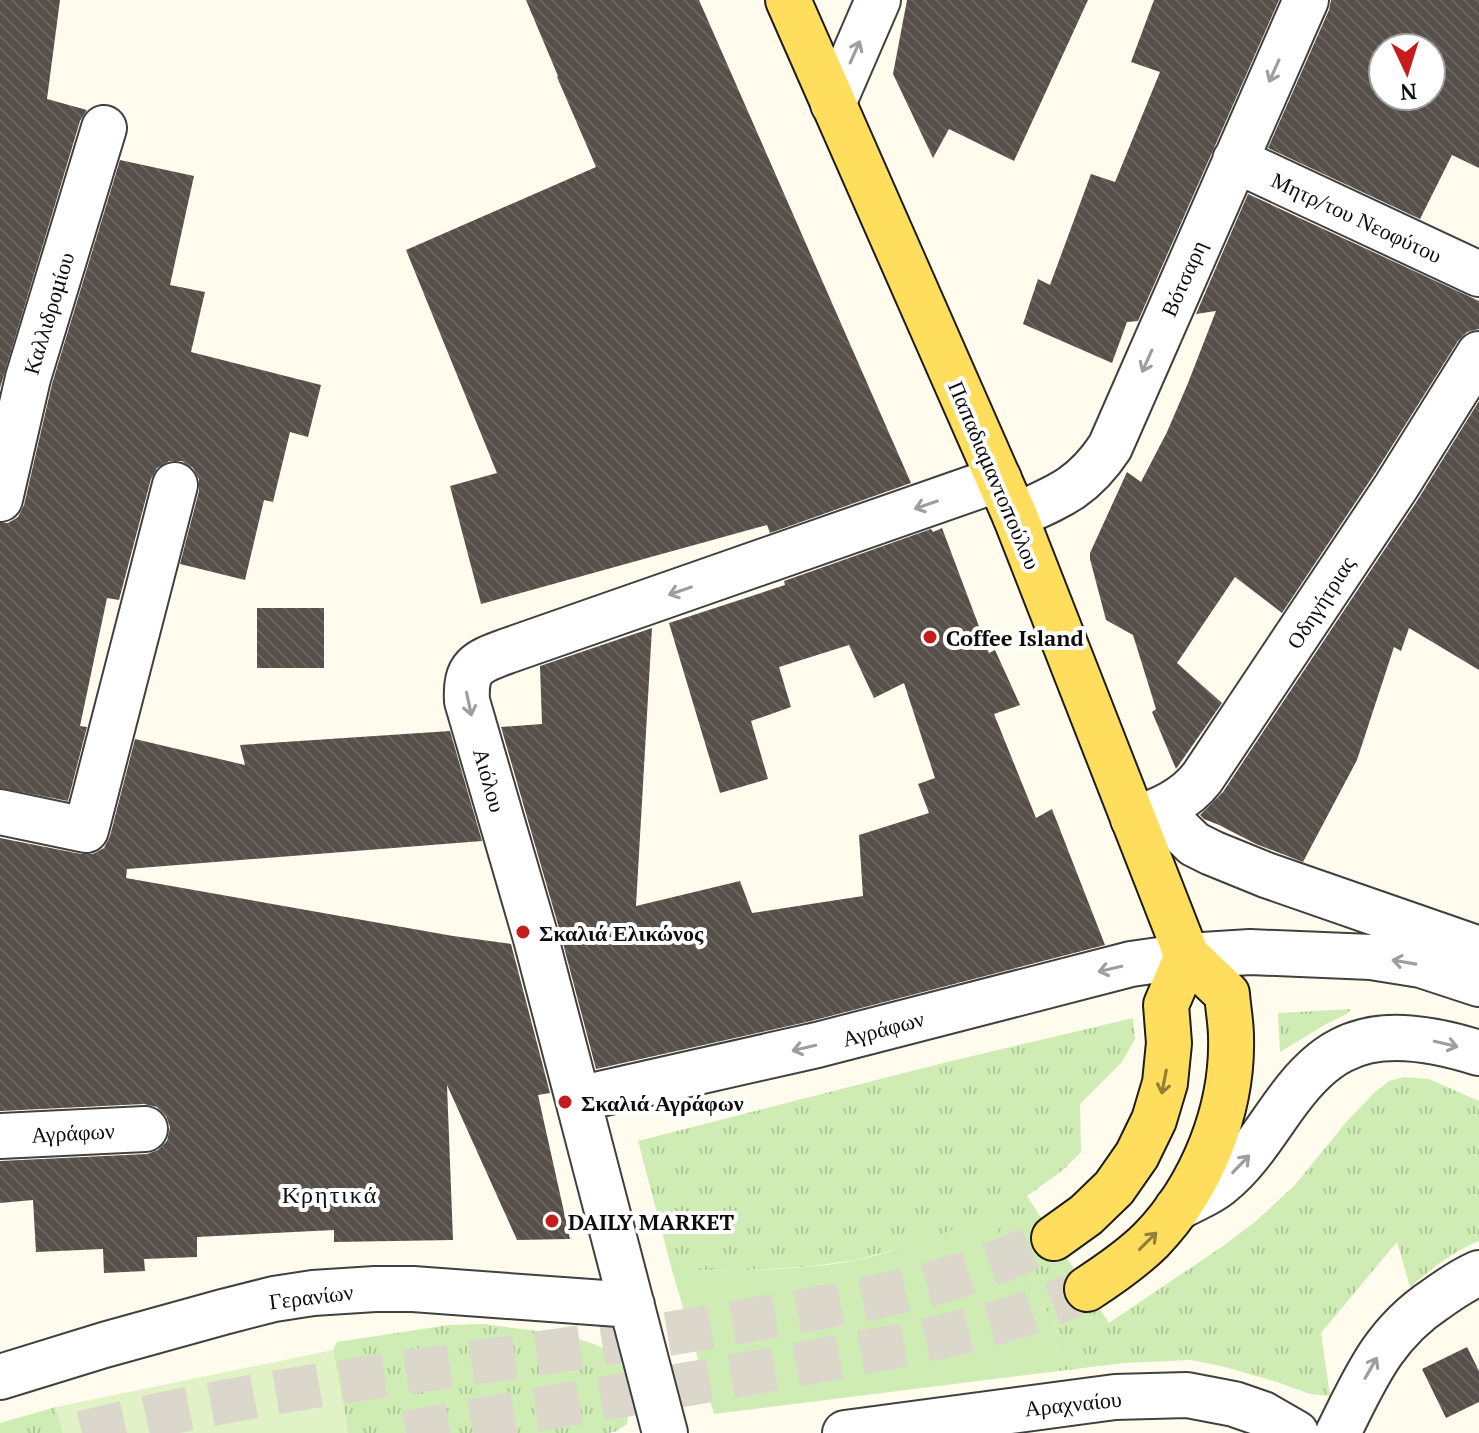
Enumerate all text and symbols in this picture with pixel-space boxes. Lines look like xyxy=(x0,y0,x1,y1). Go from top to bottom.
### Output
north arrow xyxy=(1367,32,1447,112)
one-way arrow xyxy=(849,40,864,65)
one-way arrow xyxy=(1266,59,1281,83)
text: N xyxy=(1399,77,1418,108)
street label: Μητρ/του Νεοφύτου xyxy=(1267,165,1447,269)
street label: Βότσαρη xyxy=(1153,235,1213,321)
street label: Καλλιδρομίου xyxy=(16,248,80,378)
one-way arrow xyxy=(1139,348,1154,373)
street label: Παπαδιαμαντοπούλου xyxy=(942,376,1048,574)
one-way arrow xyxy=(914,499,938,513)
street label: Οδηγήτριας xyxy=(1279,550,1361,654)
one-way arrow xyxy=(668,584,693,599)
place label: Coffee Island xyxy=(946,623,1084,652)
marker: Coffee Island xyxy=(921,628,939,646)
one-way arrow xyxy=(463,691,478,717)
street label: Αιόλου xyxy=(467,745,513,816)
place label: Σκαλιά Ελικώνος xyxy=(539,918,704,947)
marker: Σκαλιά Ελικώνος xyxy=(514,923,532,941)
one-way arrow xyxy=(1392,954,1418,969)
one-way arrow xyxy=(1097,962,1123,977)
street label: Αγράφων xyxy=(839,1003,927,1053)
one-way arrow xyxy=(1433,1037,1458,1052)
one-way arrow xyxy=(791,1041,817,1056)
one-way arrow xyxy=(1155,1069,1170,1094)
place label: Σκαλιά Αγράφων xyxy=(581,1088,744,1117)
marker: Σκαλιά Αγράφων xyxy=(556,1093,574,1111)
street label: Αγράφων xyxy=(30,1115,116,1149)
one-way arrow xyxy=(1231,1154,1250,1174)
district label: Κρητικά xyxy=(282,1178,378,1210)
place label: DAILY MARKET xyxy=(568,1207,735,1236)
marker: DAILY MARKET xyxy=(543,1212,561,1230)
one-way arrow xyxy=(1138,1232,1157,1251)
street label: Γερανίων xyxy=(267,1276,355,1316)
one-way arrow xyxy=(1363,1357,1379,1380)
street label: Αραχναίου xyxy=(1023,1383,1123,1423)

